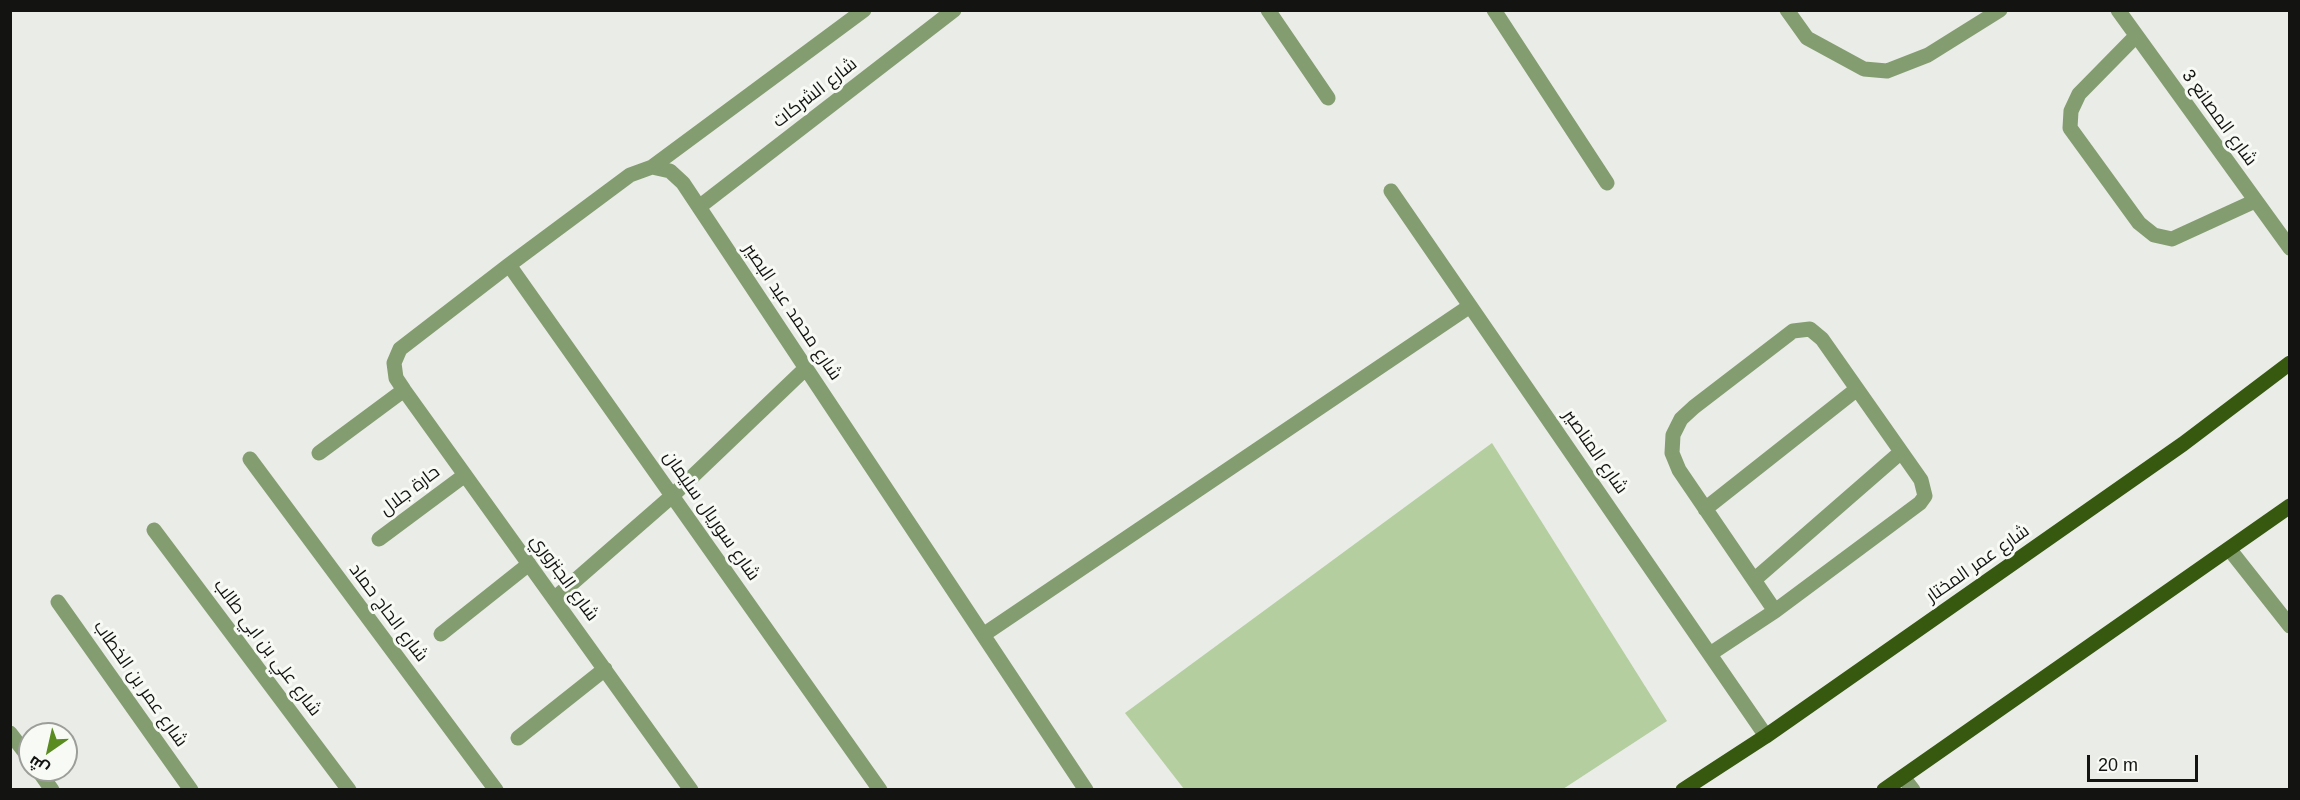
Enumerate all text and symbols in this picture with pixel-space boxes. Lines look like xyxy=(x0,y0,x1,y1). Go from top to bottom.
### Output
street label: شارع الشركات xyxy=(769,53,861,133)
street label: شارع المصانع 3 xyxy=(2177,66,2261,170)
street label: شارع محمد عبد البصير xyxy=(738,239,846,385)
street label: شارع المناصير xyxy=(1558,406,1632,498)
street label: شارع سوريال سليمان xyxy=(658,447,764,585)
street label: حارة جلال xyxy=(376,461,444,521)
street label: شارع عمر المختار xyxy=(1922,520,2034,608)
street label: شارع الجنزوري xyxy=(525,530,603,626)
street label: شارع الحاج حماد xyxy=(344,560,432,666)
street label: شارع علي بن ابي طالب xyxy=(208,575,326,721)
street label: شارع عمر بن الخطاب xyxy=(88,617,192,751)
north arrow xyxy=(18,722,78,782)
scale bar xyxy=(2090,743,2201,781)
text: ش xyxy=(26,753,52,778)
text: 20 m xyxy=(2098,755,2138,775)

